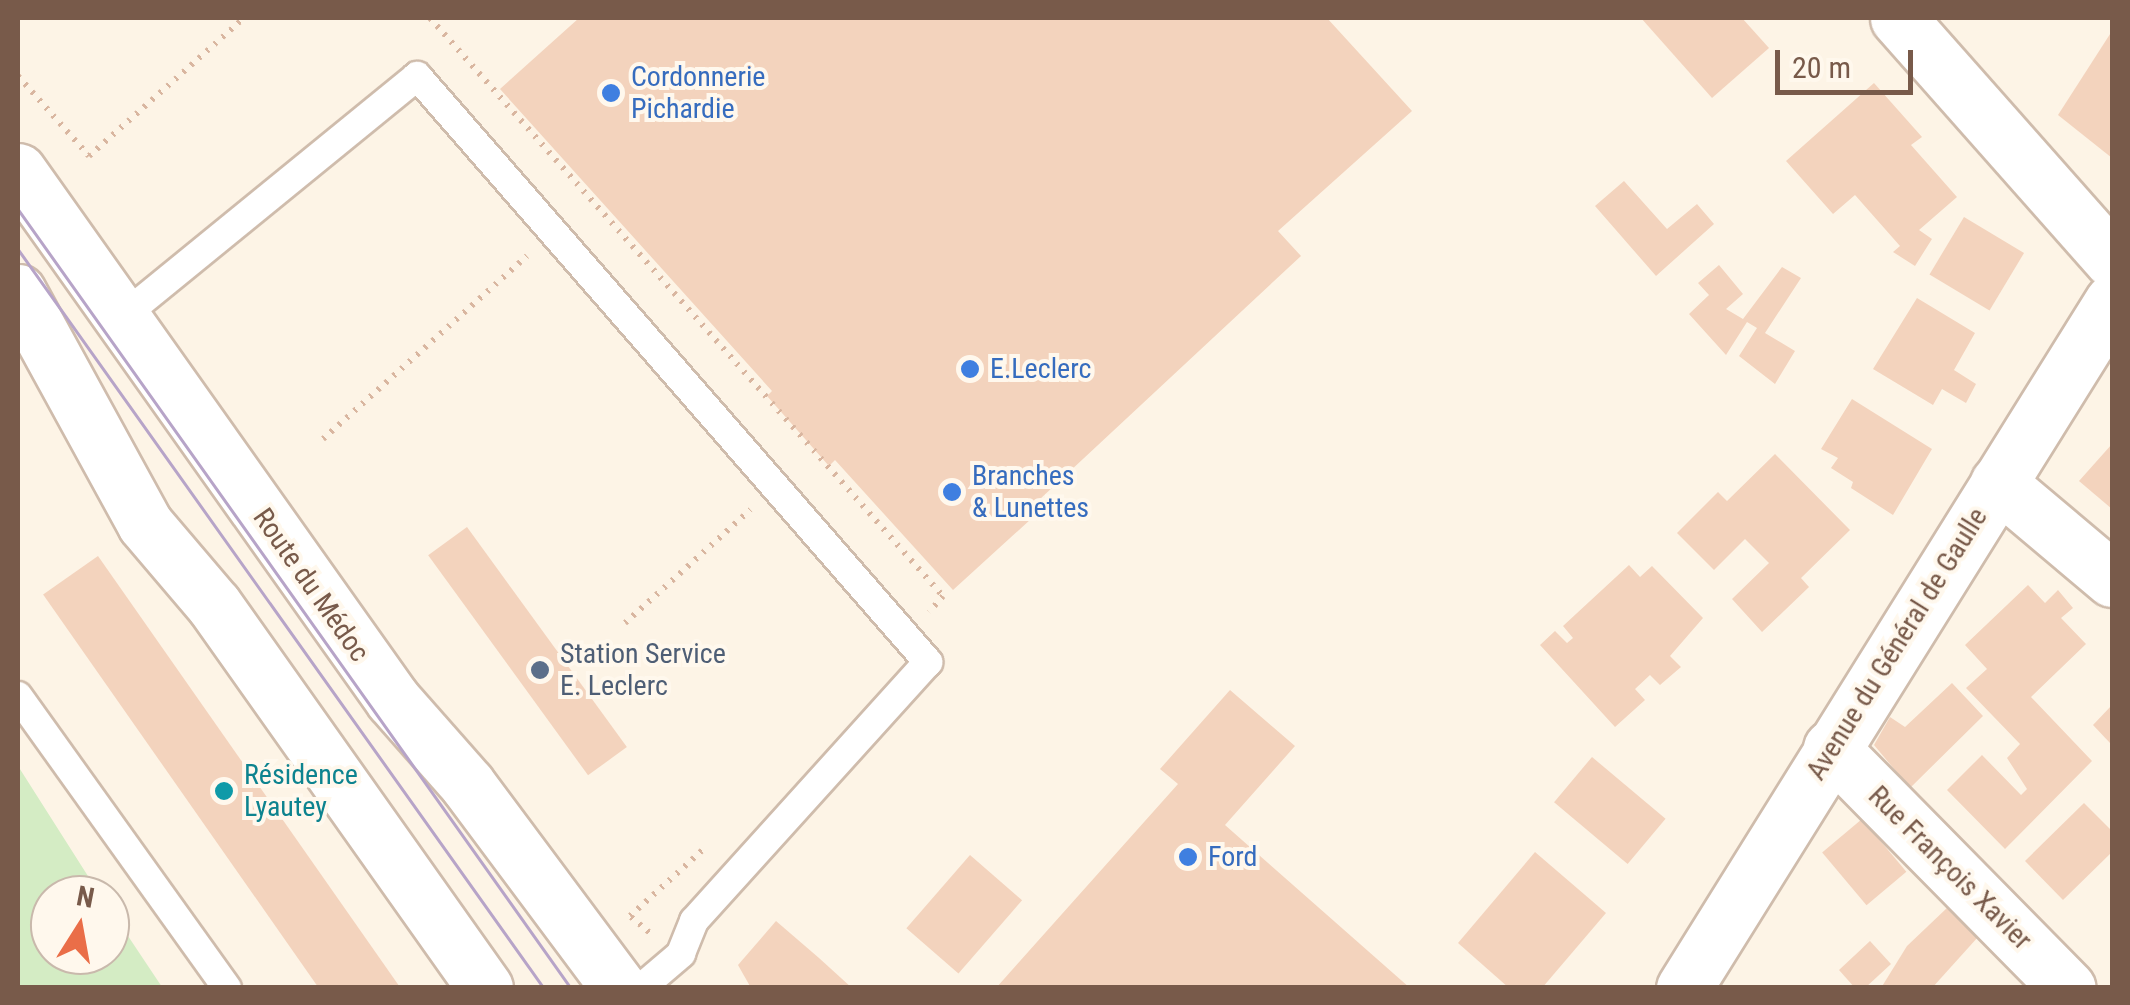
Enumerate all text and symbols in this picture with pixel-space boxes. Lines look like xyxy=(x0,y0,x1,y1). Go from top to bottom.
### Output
scale bar xyxy=(1780,30,1918,92)
text: 20 m xyxy=(1792,50,1851,85)
place label: Cordonnerie Pichardie xyxy=(631,60,765,126)
marker: Cordonnerie Pichardie xyxy=(600,82,622,104)
place label: E.Leclerc xyxy=(990,352,1091,386)
marker: E.Leclerc xyxy=(959,358,981,380)
place label: Branches & Lunettes xyxy=(972,459,1089,525)
marker: Branches & Lunettes xyxy=(941,481,963,503)
street label: Route du Médoc xyxy=(246,502,376,668)
street label: Avenue du Général de Gaulle xyxy=(1799,502,1995,786)
place label: Station Service E. Leclerc xyxy=(560,637,726,703)
marker: Station Service E. Leclerc xyxy=(529,659,551,681)
place label: Résidence Lyautey xyxy=(244,758,358,824)
street label: Rue François Xavier xyxy=(1861,779,2039,957)
marker: Résidence Lyautey xyxy=(213,780,235,802)
place label: Ford xyxy=(1208,840,1257,874)
marker: Ford xyxy=(1177,846,1199,868)
north arrow xyxy=(30,875,130,975)
text: N xyxy=(74,879,97,915)

